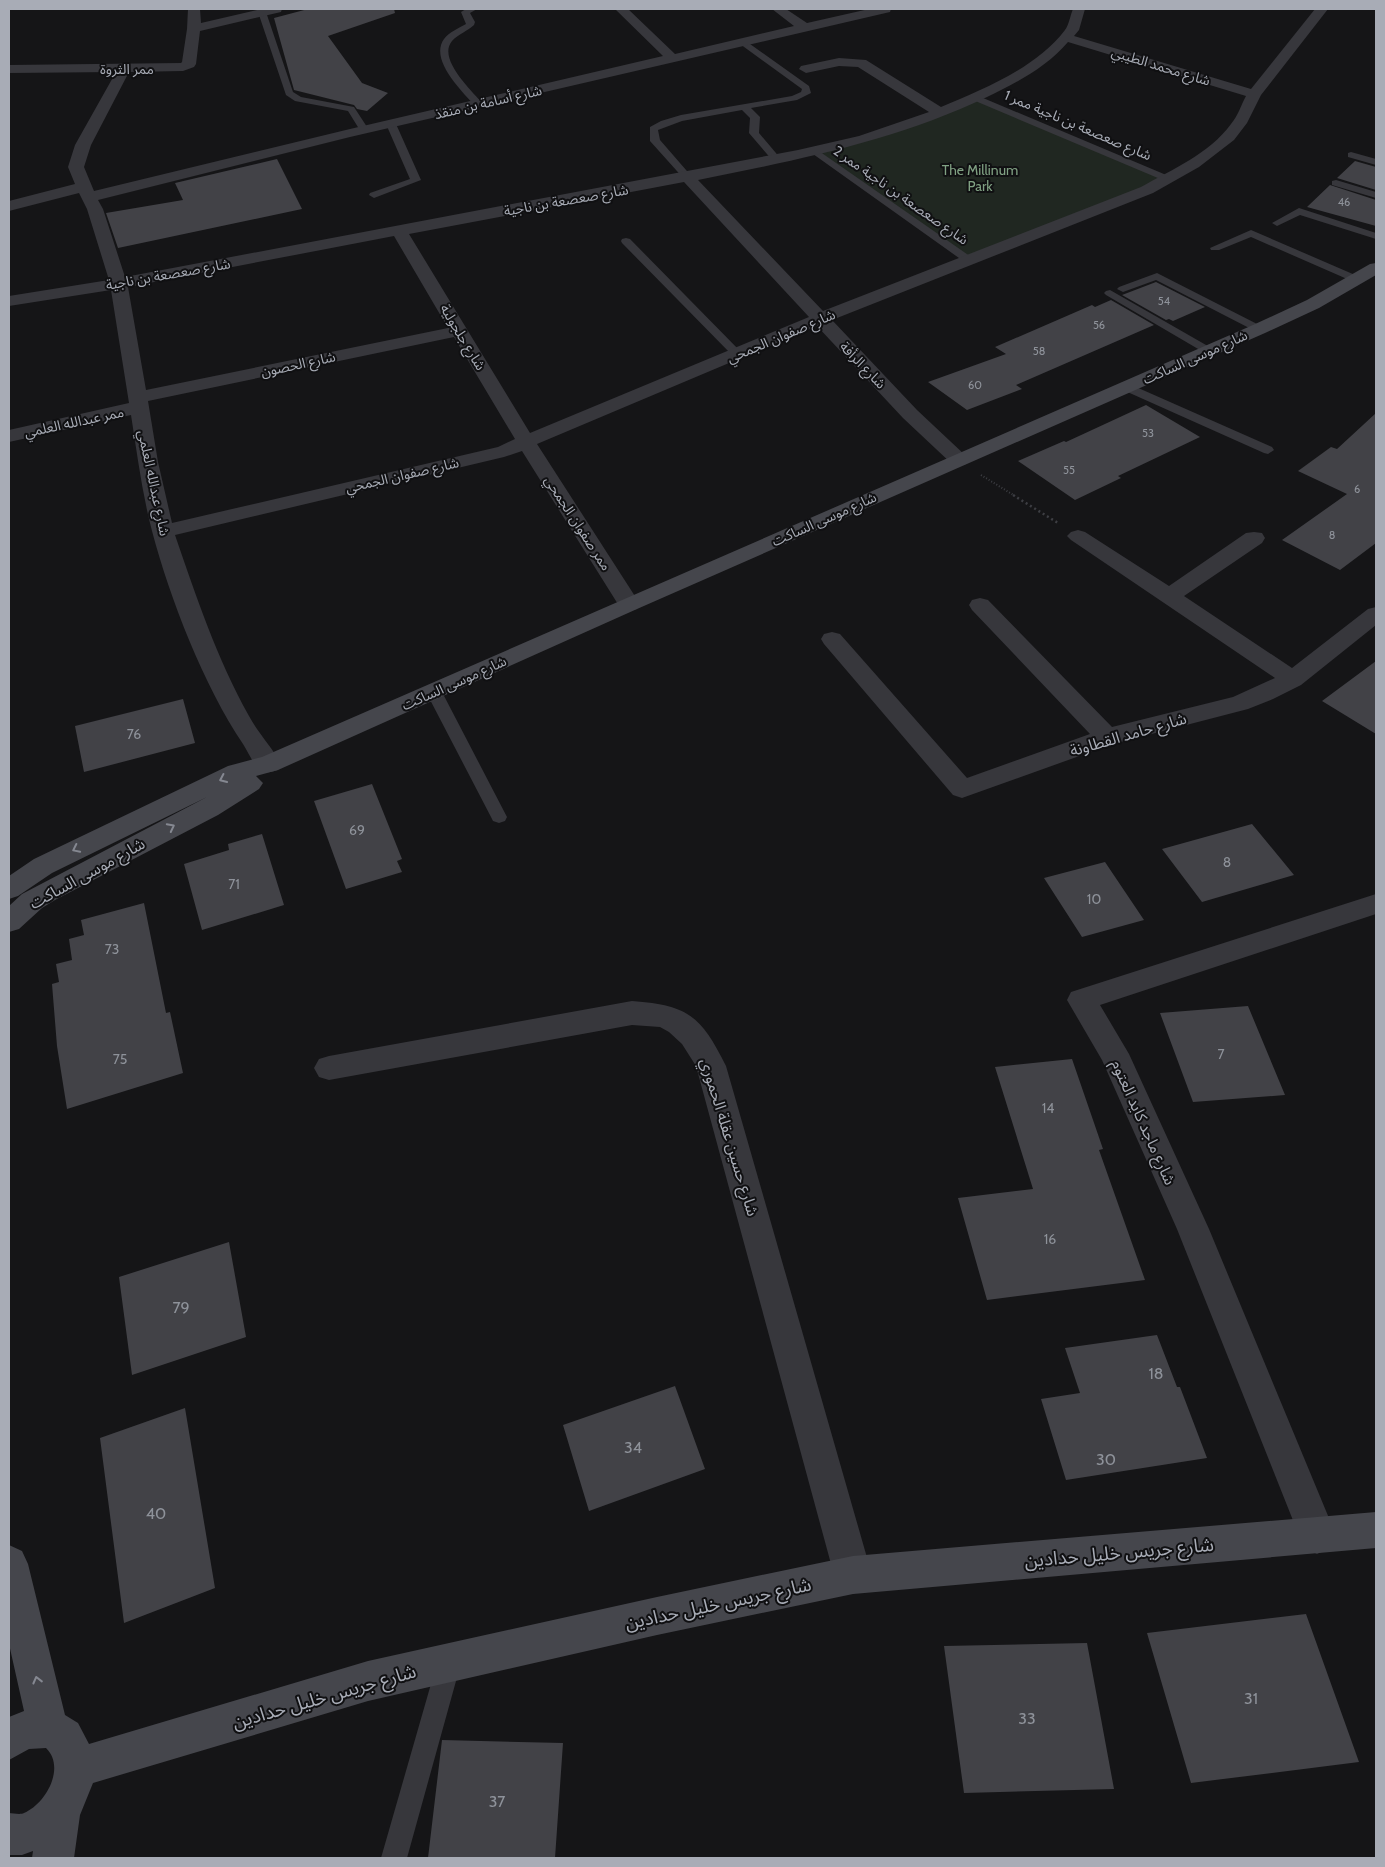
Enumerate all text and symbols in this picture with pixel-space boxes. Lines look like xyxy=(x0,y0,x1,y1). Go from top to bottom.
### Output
street label: شارع محمد الطيبي xyxy=(1109,42,1213,92)
street label: ممر الثروة xyxy=(100,60,154,78)
street label: شارع أسامة بن منقذ xyxy=(433,81,544,125)
street label: شارع صعصعة بن ناجية ممر 1 xyxy=(1001,86,1154,166)
street label: شارع صعصعة بن ناجية ممر 2 xyxy=(829,142,972,250)
park label: The Millinum Park xyxy=(942,161,1018,195)
street label: شارع صعصعة بن ناجية xyxy=(502,180,630,222)
house number: 46 xyxy=(1338,195,1350,209)
street label: شارع صعصعة بن ناجية xyxy=(104,254,232,296)
house number: 54 xyxy=(1158,294,1171,308)
street label: شارع جلجولية xyxy=(434,301,490,374)
street label: شارع صفوان الجمحي xyxy=(724,305,839,369)
house number: 56 xyxy=(1093,318,1105,332)
street label: شارع موسى الساكت xyxy=(1140,326,1251,390)
street label: شارع الرأفة xyxy=(835,338,890,394)
house number: 58 xyxy=(1033,344,1045,358)
street label: شارع الحصون xyxy=(259,347,337,383)
house number: 60 xyxy=(968,378,982,392)
street label: ممر عبدالله العلمي xyxy=(23,403,126,444)
house number: 53 xyxy=(1142,426,1154,440)
street label: شارع عبدالله العلمي xyxy=(132,428,174,538)
street label: شارع صفوان الجمحي xyxy=(344,453,461,499)
house number: 55 xyxy=(1063,463,1075,477)
street label: ممر صفوان الجمحي xyxy=(539,472,615,575)
house number: 6 xyxy=(1354,482,1360,496)
street label: شارع موسى الساكت xyxy=(769,488,880,552)
house number: 8 xyxy=(1329,528,1335,542)
street label: شارع موسى الساكت xyxy=(399,652,510,716)
street label: شارع حامد القطاونة xyxy=(1068,709,1190,763)
house number: 76 xyxy=(127,725,141,743)
one-way arrow xyxy=(219,773,228,783)
house number: 69 xyxy=(349,821,365,839)
one-way arrow xyxy=(166,823,175,833)
street label: شارع موسى الساكت xyxy=(26,834,150,916)
one-way arrow xyxy=(73,843,82,853)
house number: 8 xyxy=(1223,853,1231,871)
house number: 71 xyxy=(228,875,240,893)
house number: 10 xyxy=(1087,890,1101,908)
house number: 73 xyxy=(105,940,119,958)
house number: 7 xyxy=(1217,1045,1225,1063)
house number: 75 xyxy=(113,1050,127,1068)
street label: شارع حسين عقلة الحموري xyxy=(694,1056,763,1219)
street label: شارع ماجد كايد العتوم xyxy=(1105,1057,1180,1189)
house number: 14 xyxy=(1042,1099,1054,1117)
house number: 16 xyxy=(1044,1230,1056,1248)
house number: 79 xyxy=(172,1298,190,1317)
house number: 18 xyxy=(1149,1364,1163,1383)
house number: 34 xyxy=(624,1438,642,1457)
house number: 30 xyxy=(1096,1450,1116,1469)
house number: 40 xyxy=(146,1504,166,1523)
street label: شارع جريس خليل حدادين xyxy=(1023,1533,1215,1574)
street label: شارع جريس خليل حدادين xyxy=(623,1572,814,1636)
street label: شارع جريس خليل حدادين xyxy=(230,1659,419,1736)
one-way arrow xyxy=(32,1676,43,1685)
house number: 31 xyxy=(1244,1689,1258,1708)
house number: 33 xyxy=(1018,1709,1036,1728)
house number: 37 xyxy=(489,1792,505,1811)

